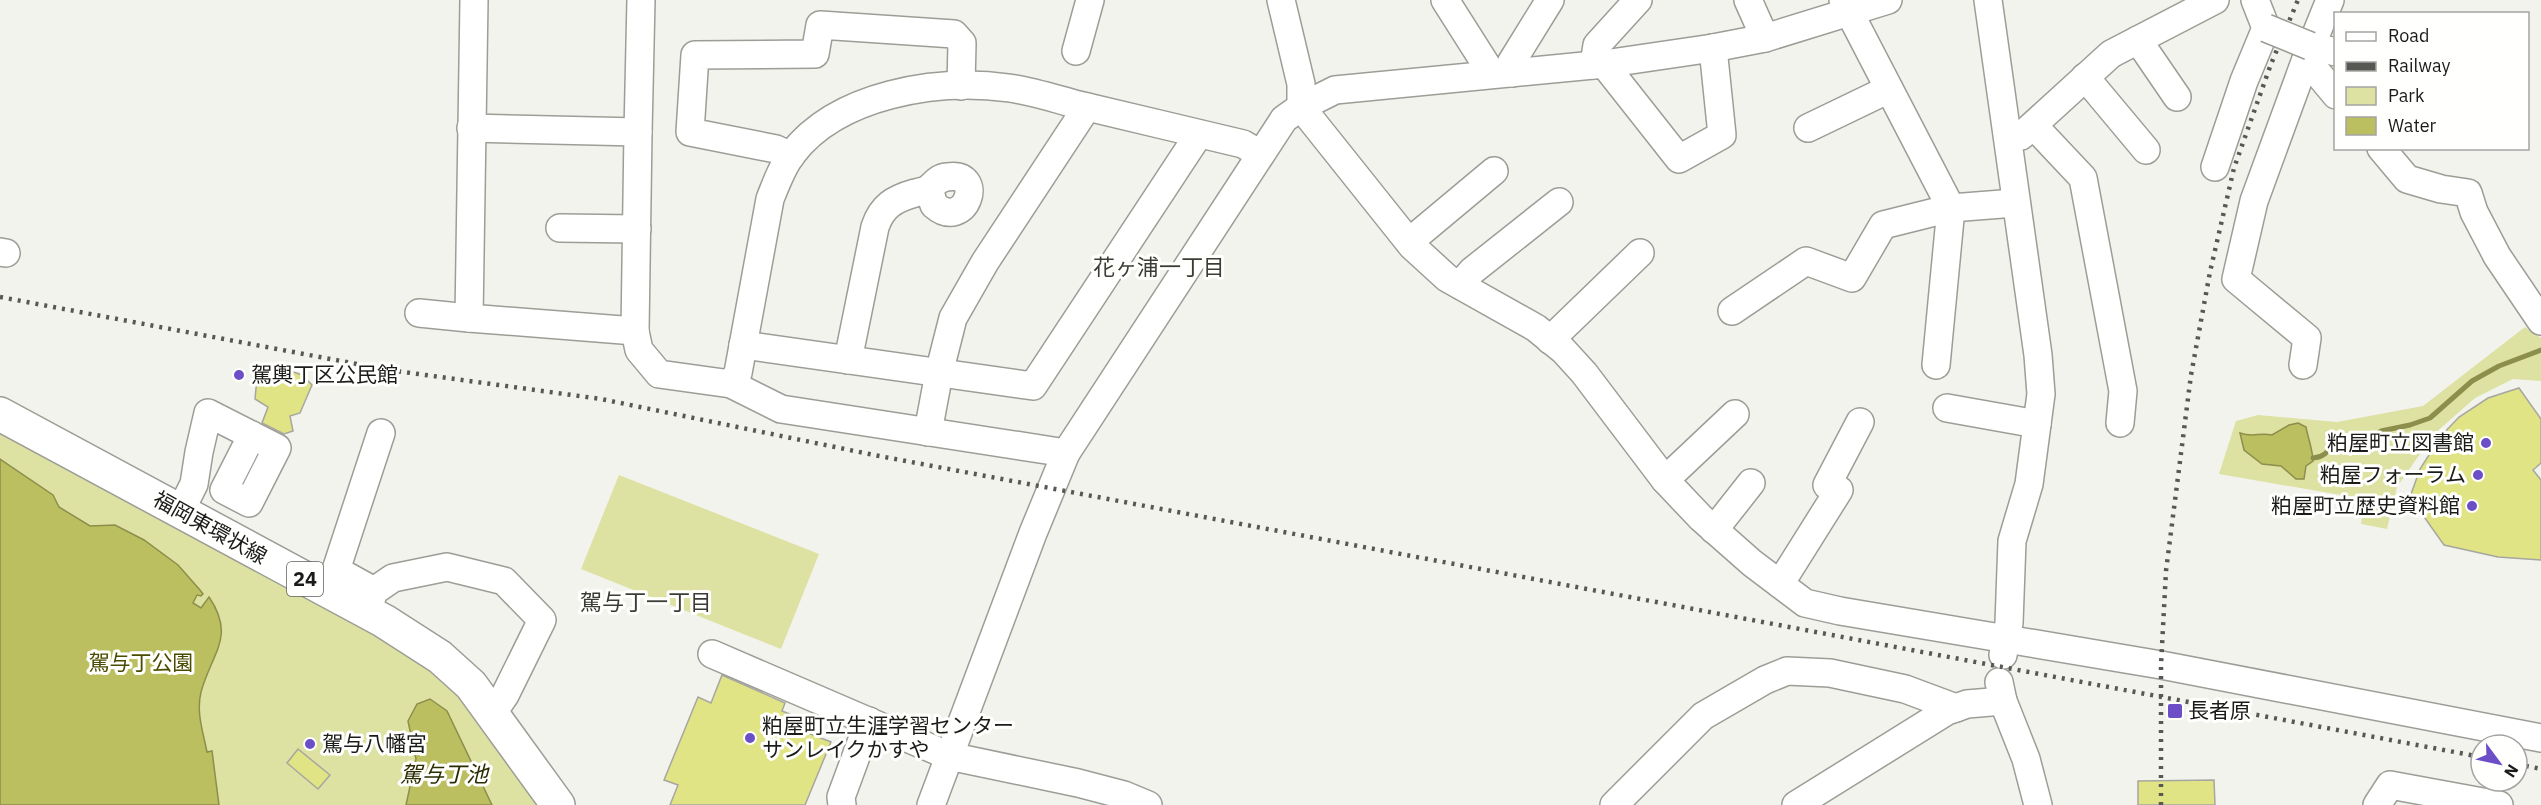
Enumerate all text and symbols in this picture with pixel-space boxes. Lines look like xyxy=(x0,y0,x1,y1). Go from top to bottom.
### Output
legend xyxy=(2334,12,2529,150)
text: Road xyxy=(2388,24,2429,47)
text: Railway xyxy=(2388,54,2450,77)
text: Park xyxy=(2388,84,2425,107)
text: Water xyxy=(2388,114,2437,137)
district label: 花ヶ浦一丁目 xyxy=(1093,252,1225,281)
place label: 駕輿丁区公民館 xyxy=(251,360,398,388)
marker: 駕輿丁区公民館 xyxy=(232,368,246,382)
place label: 粕屋町立図書館 xyxy=(2327,428,2474,456)
marker: 粕屋町立図書館 xyxy=(2479,436,2493,450)
place label: 粕屋フォーラム xyxy=(2320,460,2466,488)
marker: 粕屋フォーラム xyxy=(2471,468,2485,482)
street label: 福岡東環状線 xyxy=(149,484,272,570)
place label: 粕屋町立歴史資料館 xyxy=(2271,491,2460,519)
marker: 粕屋町立歴史資料館 xyxy=(2465,499,2479,513)
road number: 24 xyxy=(287,562,323,596)
district label: 駕与丁一丁目 xyxy=(580,587,712,616)
park label: 駕与丁公園 xyxy=(89,648,194,676)
place label: 長者原 xyxy=(2188,696,2251,724)
marker: 長者原 xyxy=(2166,702,2184,720)
place label: 粕屋町立生涯学習センター サンレイクかすや xyxy=(762,711,1014,763)
place label: 駕与八幡宮 xyxy=(322,729,427,757)
marker: 粕屋町立生涯学習センター サンレイクかすや xyxy=(743,731,757,745)
north arrow xyxy=(2469,733,2529,793)
marker: 駕与八幡宮 xyxy=(303,737,317,751)
water label: 駕与丁池 xyxy=(400,759,490,788)
text: N xyxy=(2500,761,2523,781)

